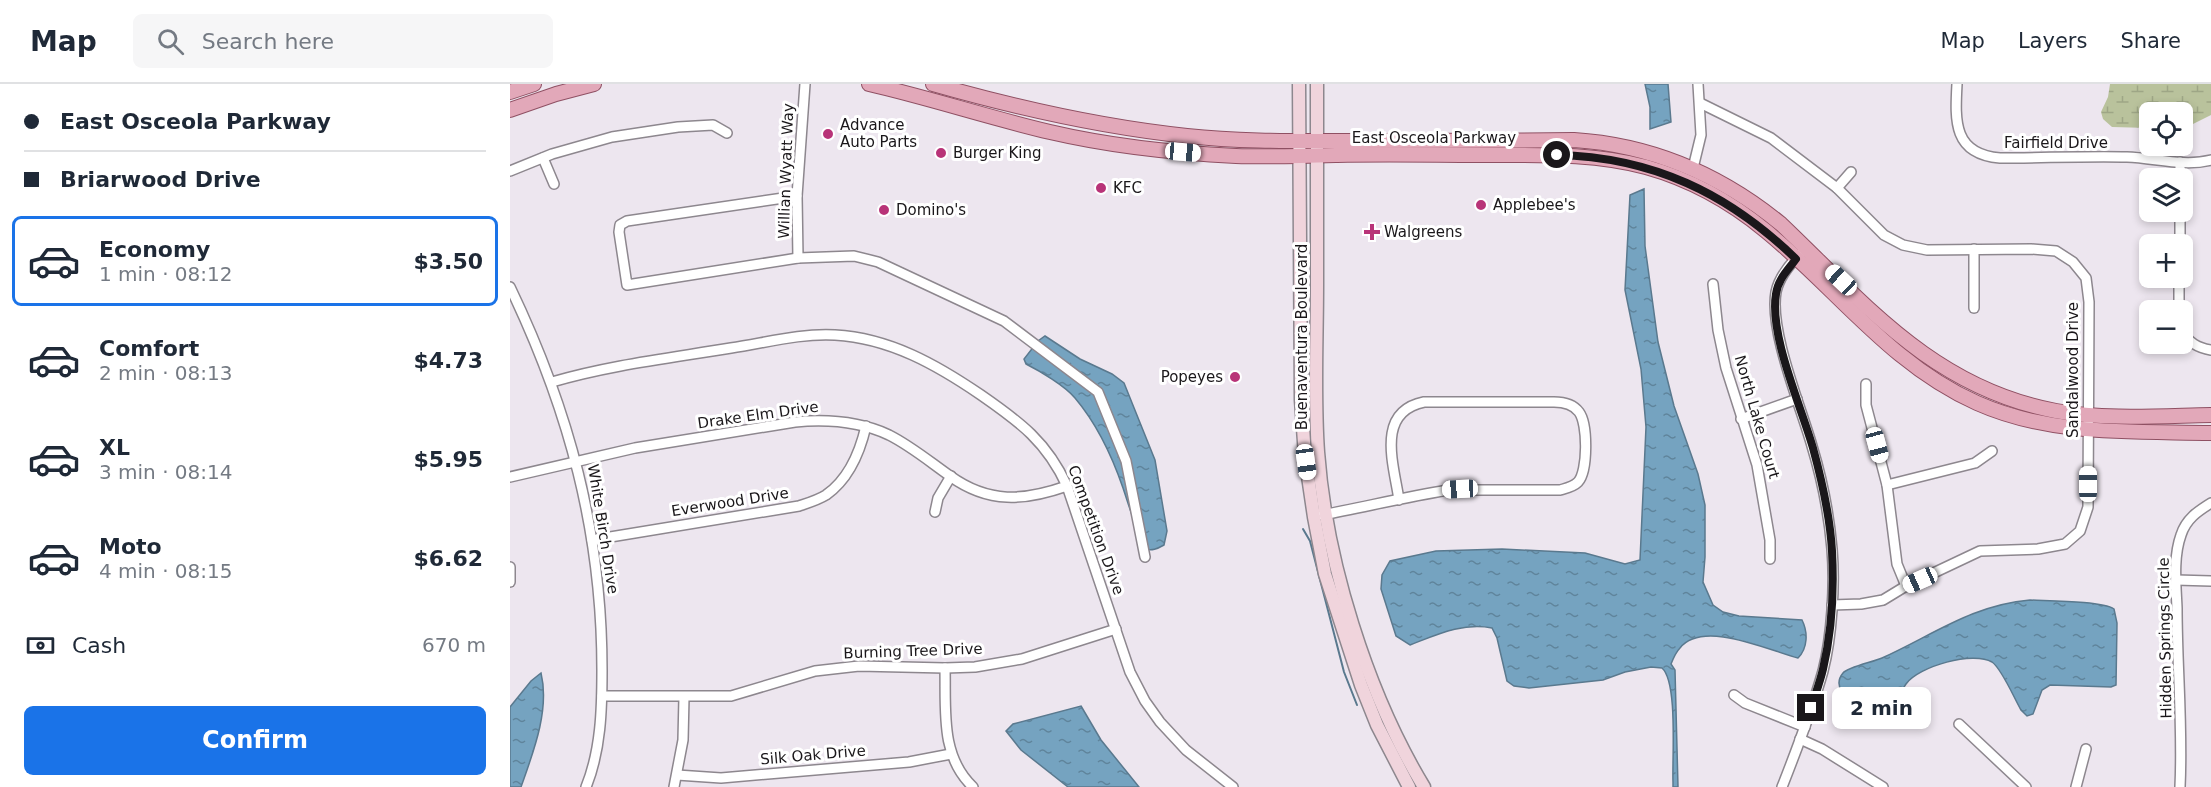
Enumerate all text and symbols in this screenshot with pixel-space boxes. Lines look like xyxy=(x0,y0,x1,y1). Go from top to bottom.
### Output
search box xyxy=(133,14,553,68)
text: Map xyxy=(30,25,97,58)
icon: search xyxy=(154,25,187,58)
text: Search here xyxy=(202,29,334,54)
text: Map xyxy=(1941,29,1985,53)
text: Layers xyxy=(2018,29,2087,53)
text: Share xyxy=(2120,29,2181,53)
map controls xyxy=(2139,102,2193,354)
button: locate xyxy=(2139,102,2193,156)
street label: Willian Wyatt Way xyxy=(775,103,797,239)
text: East Osceola Parkway xyxy=(60,109,331,134)
place label: Advance Auto Parts xyxy=(840,116,917,151)
marker: Advance Auto Parts xyxy=(821,127,835,141)
street label: East Osceola Parkway xyxy=(1352,129,1516,147)
street label: Fairfield Drive xyxy=(2004,134,2108,152)
car xyxy=(1164,141,1202,163)
route start xyxy=(1543,141,1570,168)
place label: Burger King xyxy=(953,144,1041,162)
marker: Burger King xyxy=(934,146,948,160)
text: Briarwood Drive xyxy=(60,167,261,192)
button: layers xyxy=(2139,168,2193,222)
place label: KFC xyxy=(1113,179,1142,197)
marker: KFC xyxy=(1094,181,1108,195)
place label: Applebee's xyxy=(1493,196,1576,214)
marker: Applebee's xyxy=(1474,198,1488,212)
place label: Domino's xyxy=(896,201,966,219)
marker: Domino's xyxy=(877,203,891,217)
place label: Walgreens xyxy=(1384,223,1463,241)
marker: Walgreens xyxy=(1365,225,1379,239)
icon: car xyxy=(27,234,81,288)
button: + xyxy=(2139,234,2193,288)
text: Economy xyxy=(99,237,210,262)
street label: Buenaventura Boulevard xyxy=(1293,244,1311,430)
text: $3.50 xyxy=(413,249,483,274)
car xyxy=(1822,261,1860,299)
text: 1 min · 08:12 xyxy=(99,262,233,286)
button: − xyxy=(2139,300,2193,354)
street label: Sandalwood Drive xyxy=(2064,302,2082,438)
icon: car xyxy=(27,333,81,387)
text: Comfort xyxy=(99,336,199,361)
text: $4.73 xyxy=(413,348,483,373)
street label: North Lake Court xyxy=(1731,353,1783,481)
text: 2 min · 08:13 xyxy=(99,361,233,385)
place label: Popeyes xyxy=(1161,368,1223,386)
marker: Popeyes xyxy=(1228,370,1242,384)
street label: Drake Elm Drive xyxy=(696,398,820,432)
car xyxy=(1864,425,1890,465)
icon: car xyxy=(27,432,81,486)
text: XL xyxy=(99,435,130,460)
car xyxy=(1295,443,1317,481)
text: $5.95 xyxy=(413,447,483,472)
text: 3 min · 08:14 xyxy=(99,460,233,484)
street label: White Birch Drive xyxy=(584,463,622,595)
street label: Competition Drive xyxy=(1064,463,1128,597)
car xyxy=(2079,466,2097,502)
car xyxy=(1442,479,1478,499)
street label: Everwood Drive xyxy=(670,484,790,520)
icon: car xyxy=(27,531,81,585)
text: Moto xyxy=(99,534,162,559)
text: $6.62 xyxy=(413,546,483,571)
street label: Hidden Springs Circle xyxy=(2155,557,2175,719)
text: 4 min · 08:15 xyxy=(99,559,233,583)
car xyxy=(1900,564,1940,596)
icon: cash xyxy=(24,629,57,662)
text: Cash xyxy=(72,633,126,658)
text: 670 m xyxy=(422,633,486,657)
street label: Burning Tree Drive xyxy=(843,640,983,662)
callout: 2 min xyxy=(1832,687,1931,729)
route end xyxy=(1797,694,1824,721)
text: 2 min xyxy=(1850,696,1913,720)
button: Confirm xyxy=(24,706,486,775)
street label: Silk Oak Drive xyxy=(760,741,866,769)

